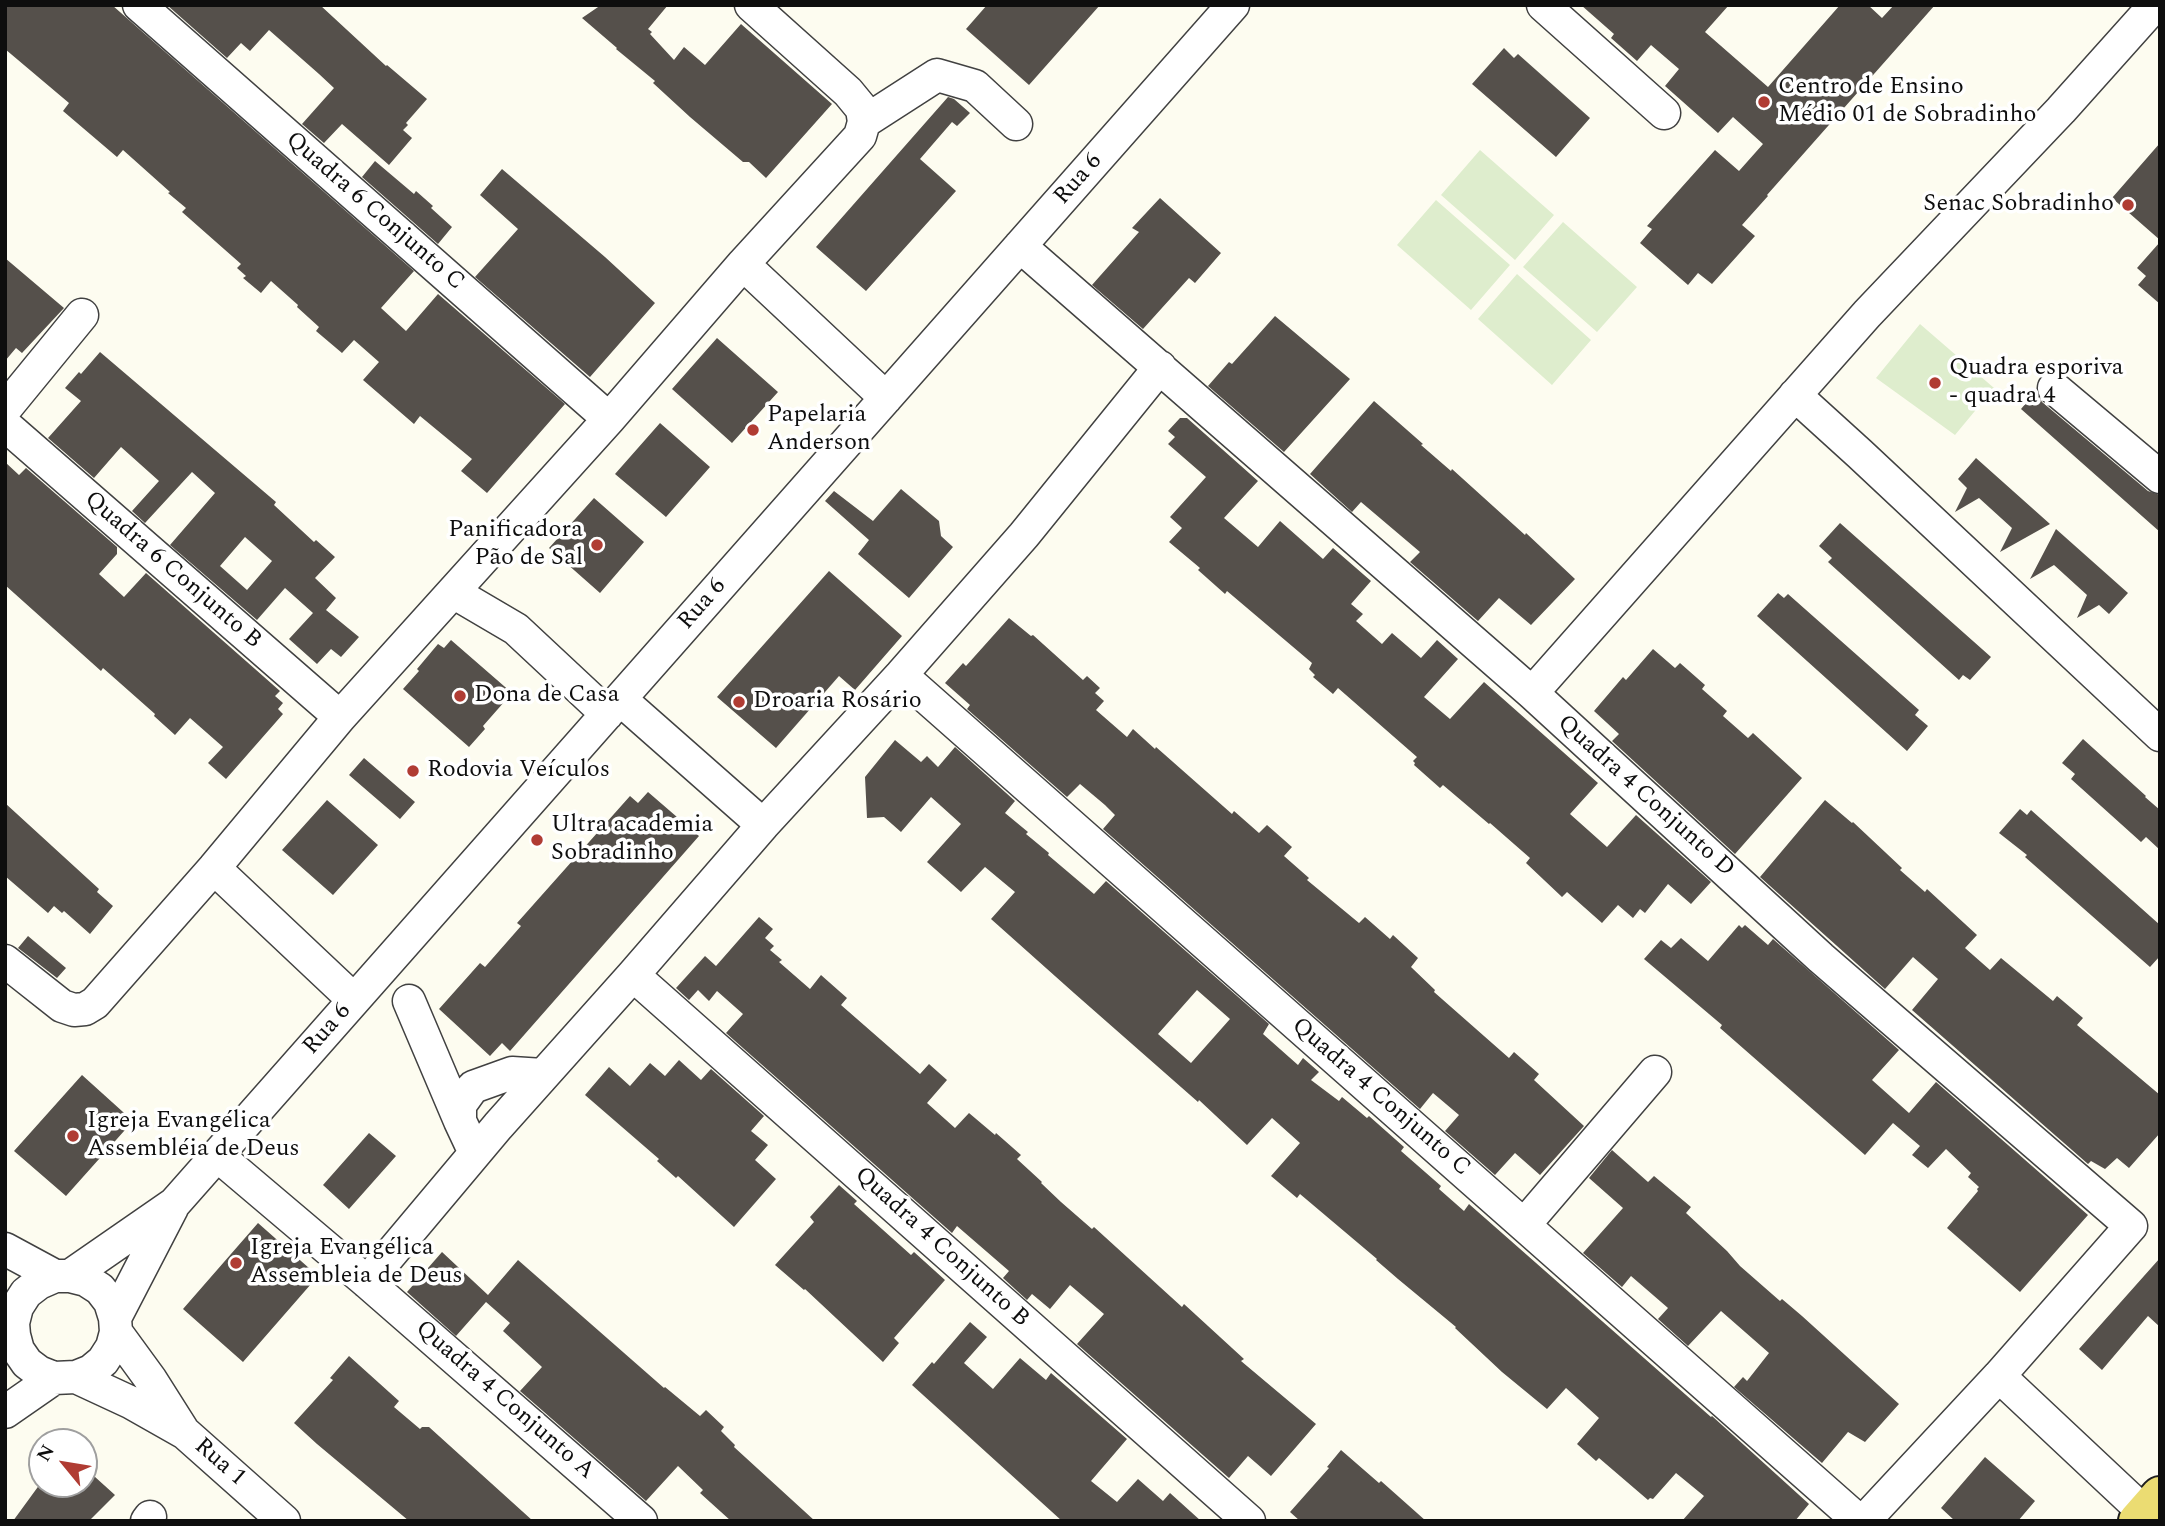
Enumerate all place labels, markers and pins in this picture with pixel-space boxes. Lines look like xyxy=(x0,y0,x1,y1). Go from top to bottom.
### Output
place label: Centro de Ensino Médio 01 de Sobradinho xyxy=(1778,74,2036,130)
marker: Centro de Ensino Médio 01 de Sobradinho xyxy=(1756,94,1772,110)
place label: Senac Sobradinho xyxy=(1923,191,2114,219)
marker: Senac Sobradinho xyxy=(2120,197,2136,213)
place label: Quadra esporiva - quadra 4 xyxy=(1949,355,2123,411)
marker: Quadra esporiva - quadra 4 xyxy=(1927,375,1943,391)
place label: Papelaria Anderson xyxy=(767,402,871,458)
marker: Papelaria Anderson xyxy=(745,422,761,438)
place label: Panificadora Pão de Sal xyxy=(448,517,583,573)
marker: Panificadora Pão de Sal xyxy=(589,537,605,553)
place label: Dona de Casa xyxy=(474,682,619,710)
marker: Dona de Casa xyxy=(452,688,468,704)
place label: Droaria Rosário xyxy=(753,688,922,716)
marker: Droaria Rosário xyxy=(731,694,747,710)
place label: Rodovia Veículos xyxy=(427,757,610,785)
marker: Rodovia Veículos xyxy=(405,763,421,779)
place label: Ultra academia Sobradinho xyxy=(551,812,713,868)
marker: Ultra academia Sobradinho xyxy=(529,832,545,848)
place label: Igreja Evangélica Assembléia de Deus xyxy=(87,1108,300,1164)
marker: Igreja Evangélica Assembléia de Deus xyxy=(65,1128,81,1144)
place label: Igreja Evangélica Assembleia de Deus xyxy=(250,1235,463,1291)
marker: Igreja Evangélica Assembleia de Deus xyxy=(228,1255,244,1271)

